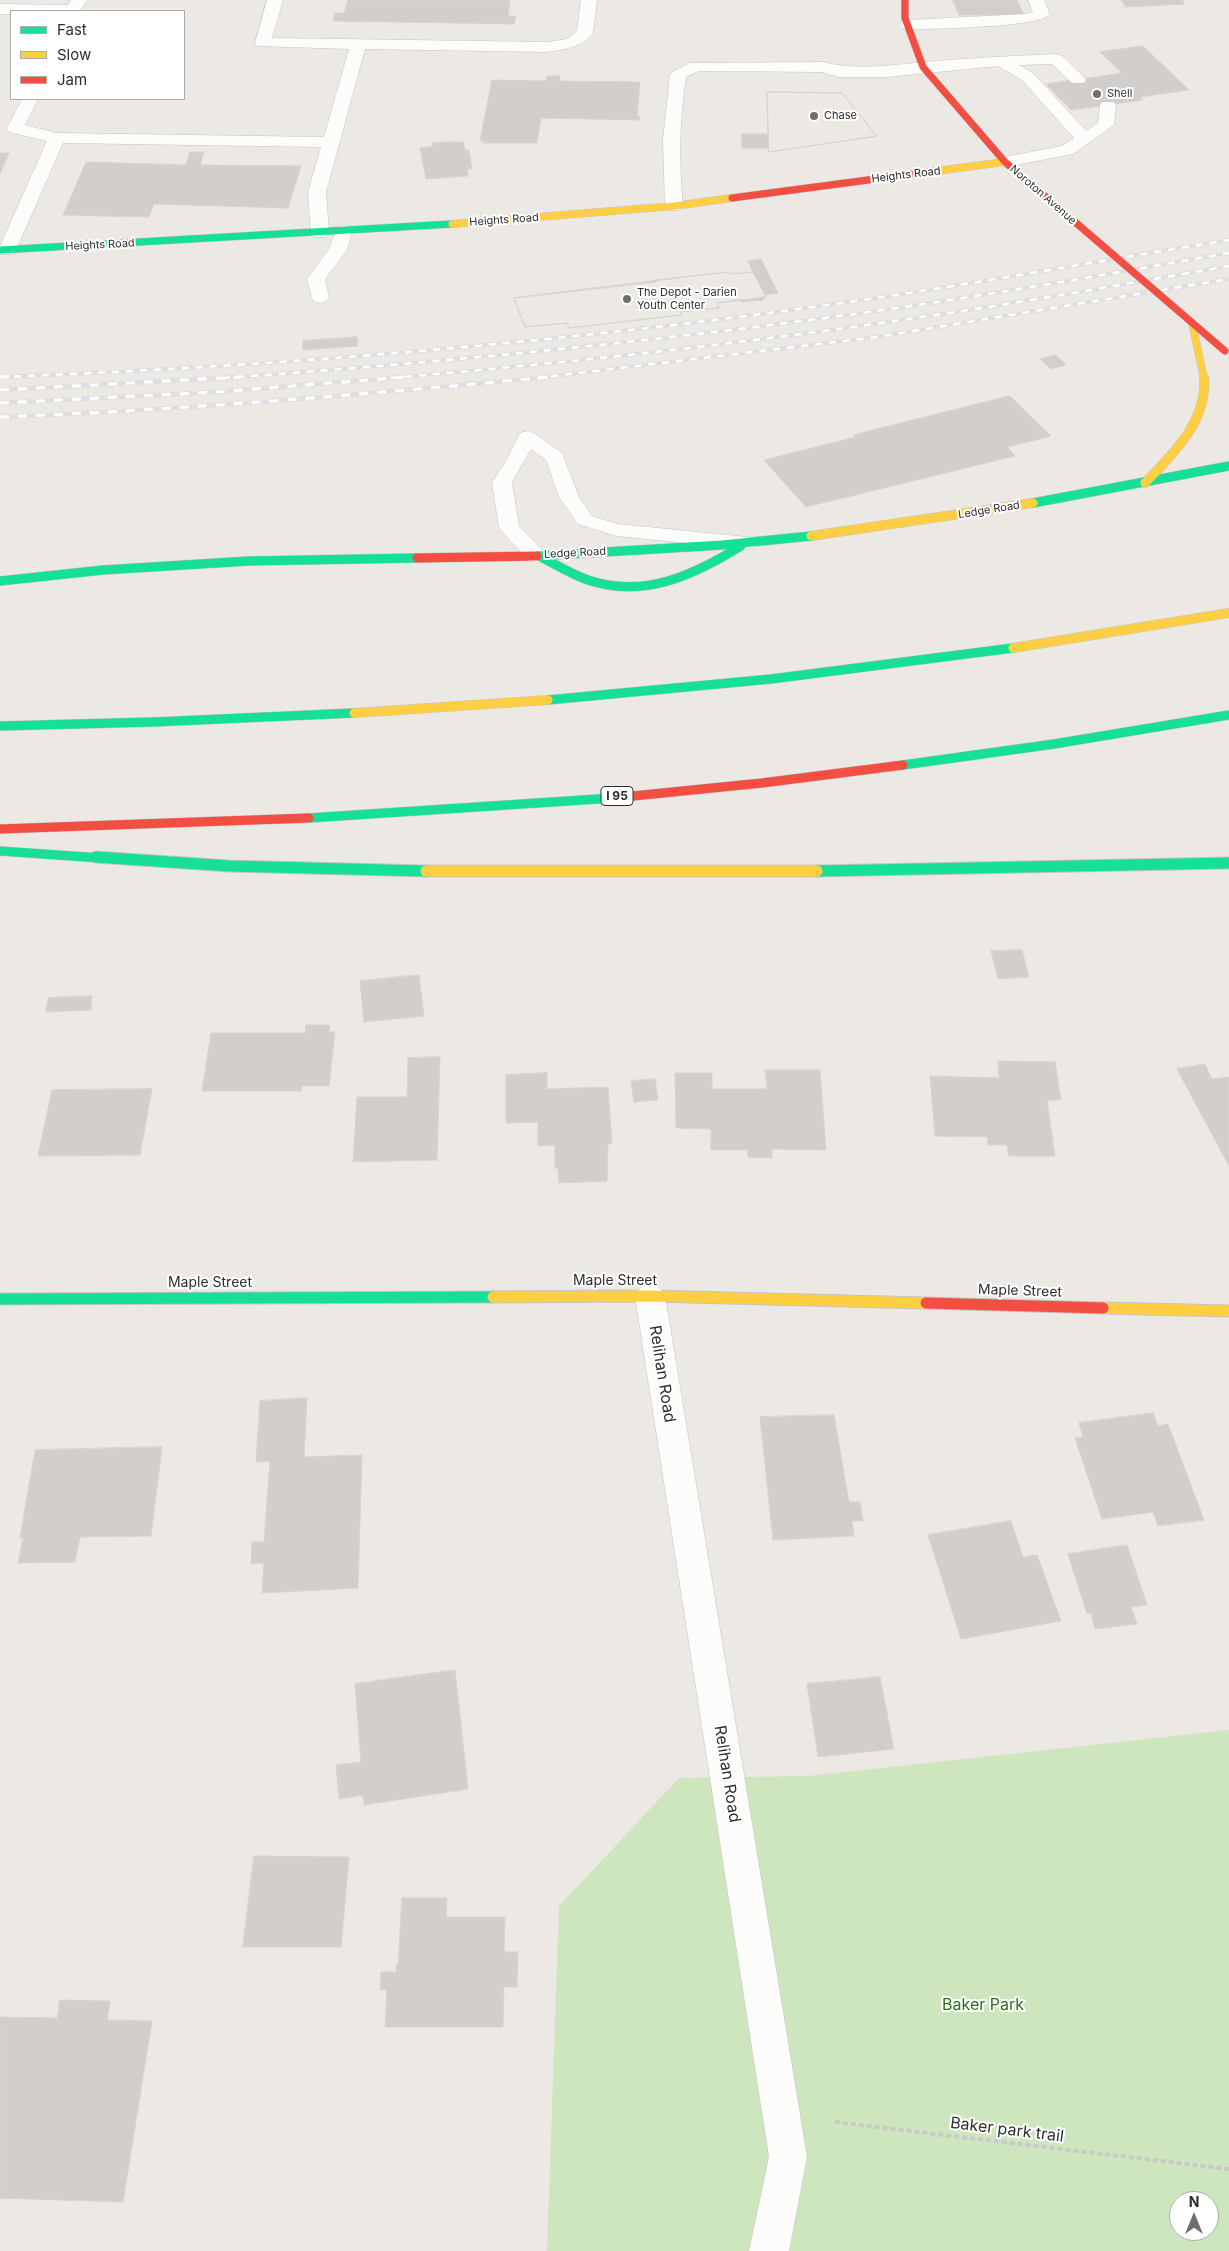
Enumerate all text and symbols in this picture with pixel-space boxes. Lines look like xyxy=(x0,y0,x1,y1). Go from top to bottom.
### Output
legend xyxy=(10,10,185,100)
text: Fast xyxy=(57,20,87,39)
text: Slow xyxy=(57,45,91,64)
text: Jam xyxy=(57,70,87,89)
place label: Shell xyxy=(1107,87,1132,101)
marker: Shell xyxy=(1091,88,1103,100)
place label: Chase xyxy=(824,109,857,123)
marker: Chase xyxy=(808,110,820,122)
street label: Noroton Avenue xyxy=(1007,163,1079,227)
street label: Heights Road xyxy=(871,164,941,186)
street label: Heights Road xyxy=(469,211,539,229)
street label: Heights Road xyxy=(65,237,135,253)
place label: The Depot - Darien Youth Center xyxy=(637,286,737,312)
marker: The Depot - Darien Youth Center xyxy=(621,293,633,305)
street label: Ledge Road xyxy=(957,499,1021,521)
street label: Ledge Road xyxy=(544,545,606,561)
road number: I 95 xyxy=(601,786,633,806)
street label: Maple Street xyxy=(573,1273,657,1289)
street label: Maple Street xyxy=(168,1275,252,1291)
street label: Maple Street xyxy=(978,1281,1062,1301)
street label: Relihan Road xyxy=(645,1324,679,1424)
street label: Relihan Road xyxy=(710,1724,744,1824)
park label: Baker Park xyxy=(942,1995,1024,2015)
street label: Baker park trail xyxy=(949,2114,1065,2146)
north arrow xyxy=(1169,2191,1219,2241)
text: N xyxy=(1189,2193,1199,2210)

